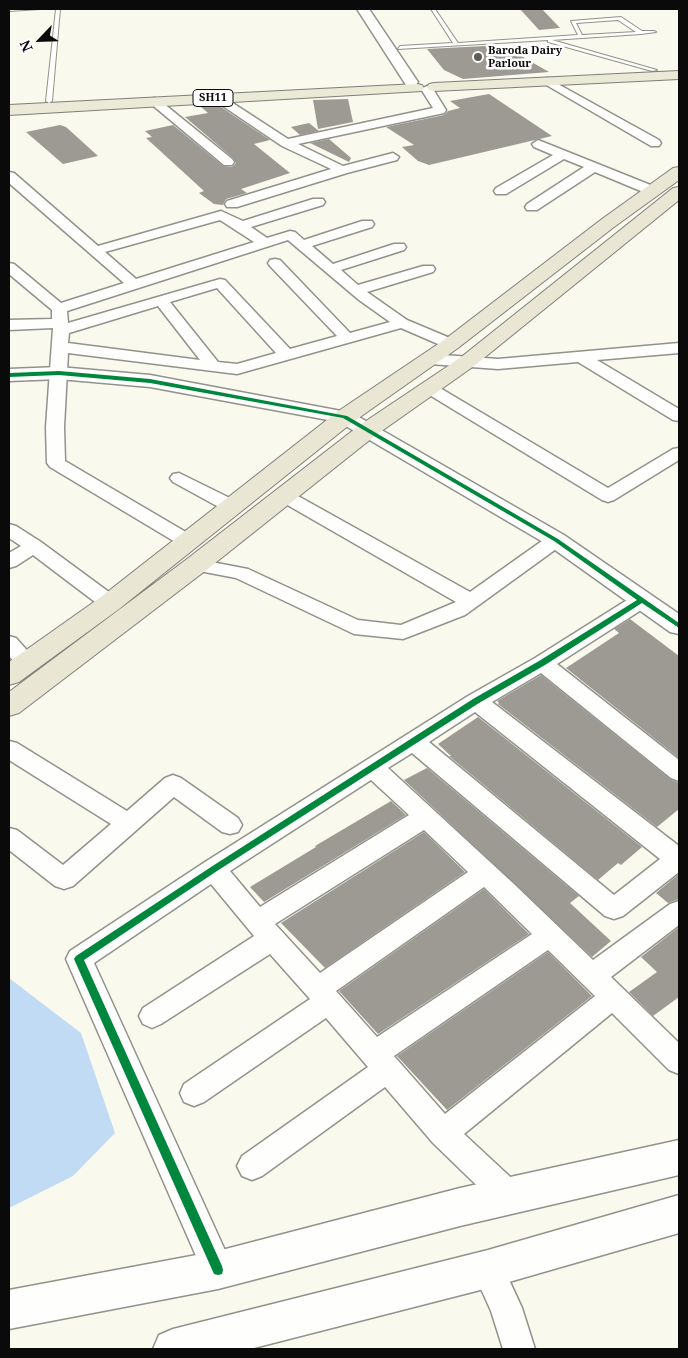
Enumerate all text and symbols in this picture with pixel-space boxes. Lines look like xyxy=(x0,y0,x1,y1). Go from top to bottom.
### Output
north arrow xyxy=(15,15,65,65)
text: N xyxy=(15,37,37,55)
place label: Baroda Dairy Parlour xyxy=(488,44,562,70)
marker: Baroda Dairy Parlour xyxy=(472,51,484,63)
road number: SH11 xyxy=(193,90,233,106)

